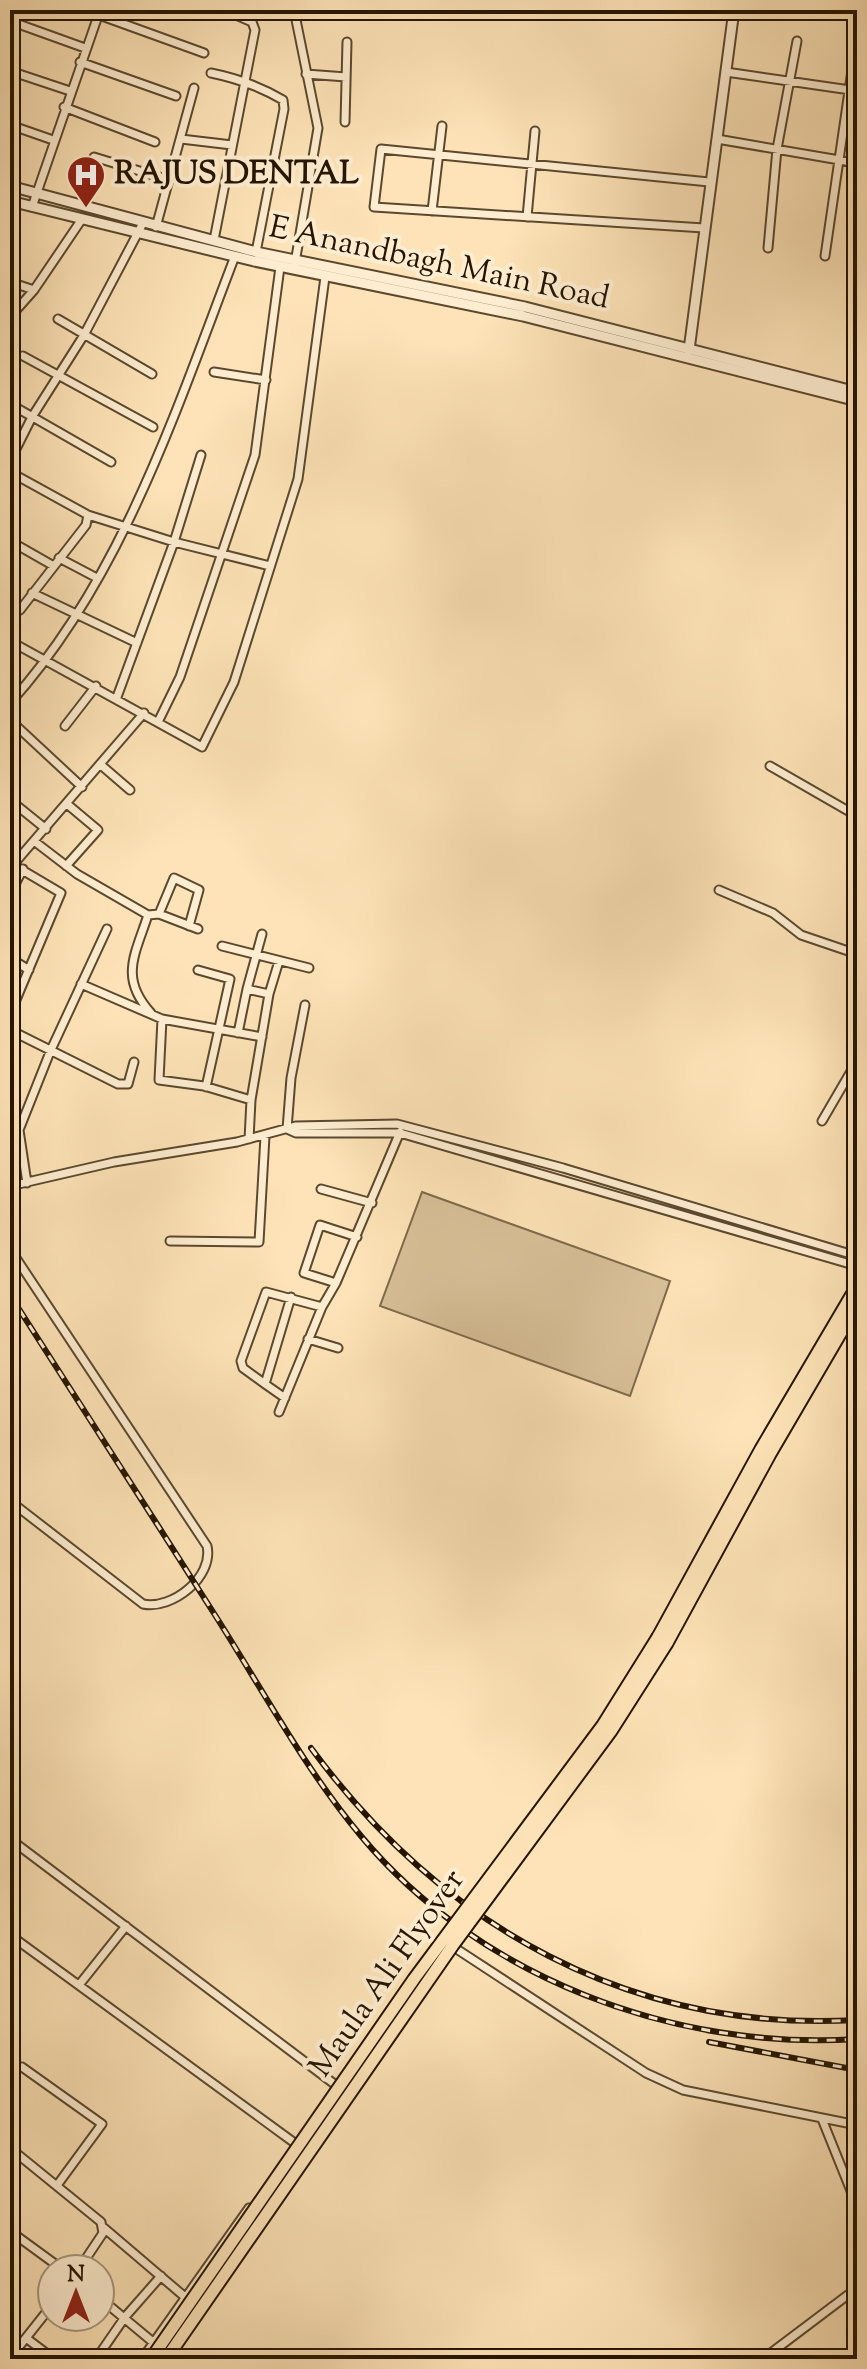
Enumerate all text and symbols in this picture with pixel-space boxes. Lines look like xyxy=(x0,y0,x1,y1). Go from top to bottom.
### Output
place label: RAJUS DENTAL xyxy=(114,152,360,198)
hospital icon: RAJUS DENTAL xyxy=(65,154,107,209)
street label: E Anandbagh Main Road xyxy=(265,205,613,323)
street label: Maula Ali Flyover xyxy=(299,1861,477,2087)
north arrow xyxy=(36,2253,116,2333)
text: N xyxy=(67,2260,85,2292)

